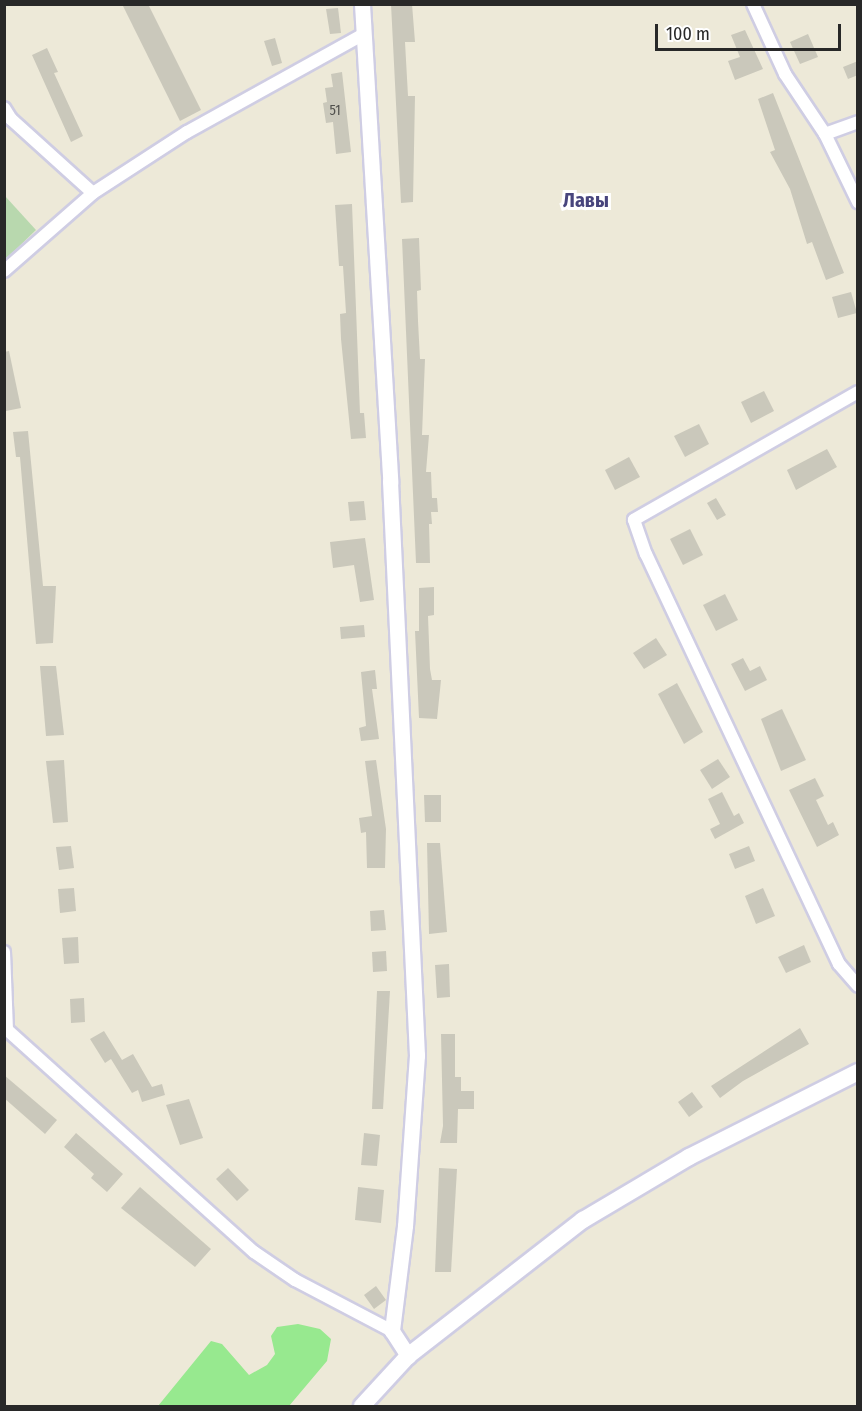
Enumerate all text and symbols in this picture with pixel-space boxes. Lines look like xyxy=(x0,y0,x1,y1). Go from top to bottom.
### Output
scale bar xyxy=(658,12,844,50)
text: 100 m xyxy=(666,23,710,45)
house number: 51 xyxy=(329,103,341,119)
district label: Лавы xyxy=(563,188,609,212)

